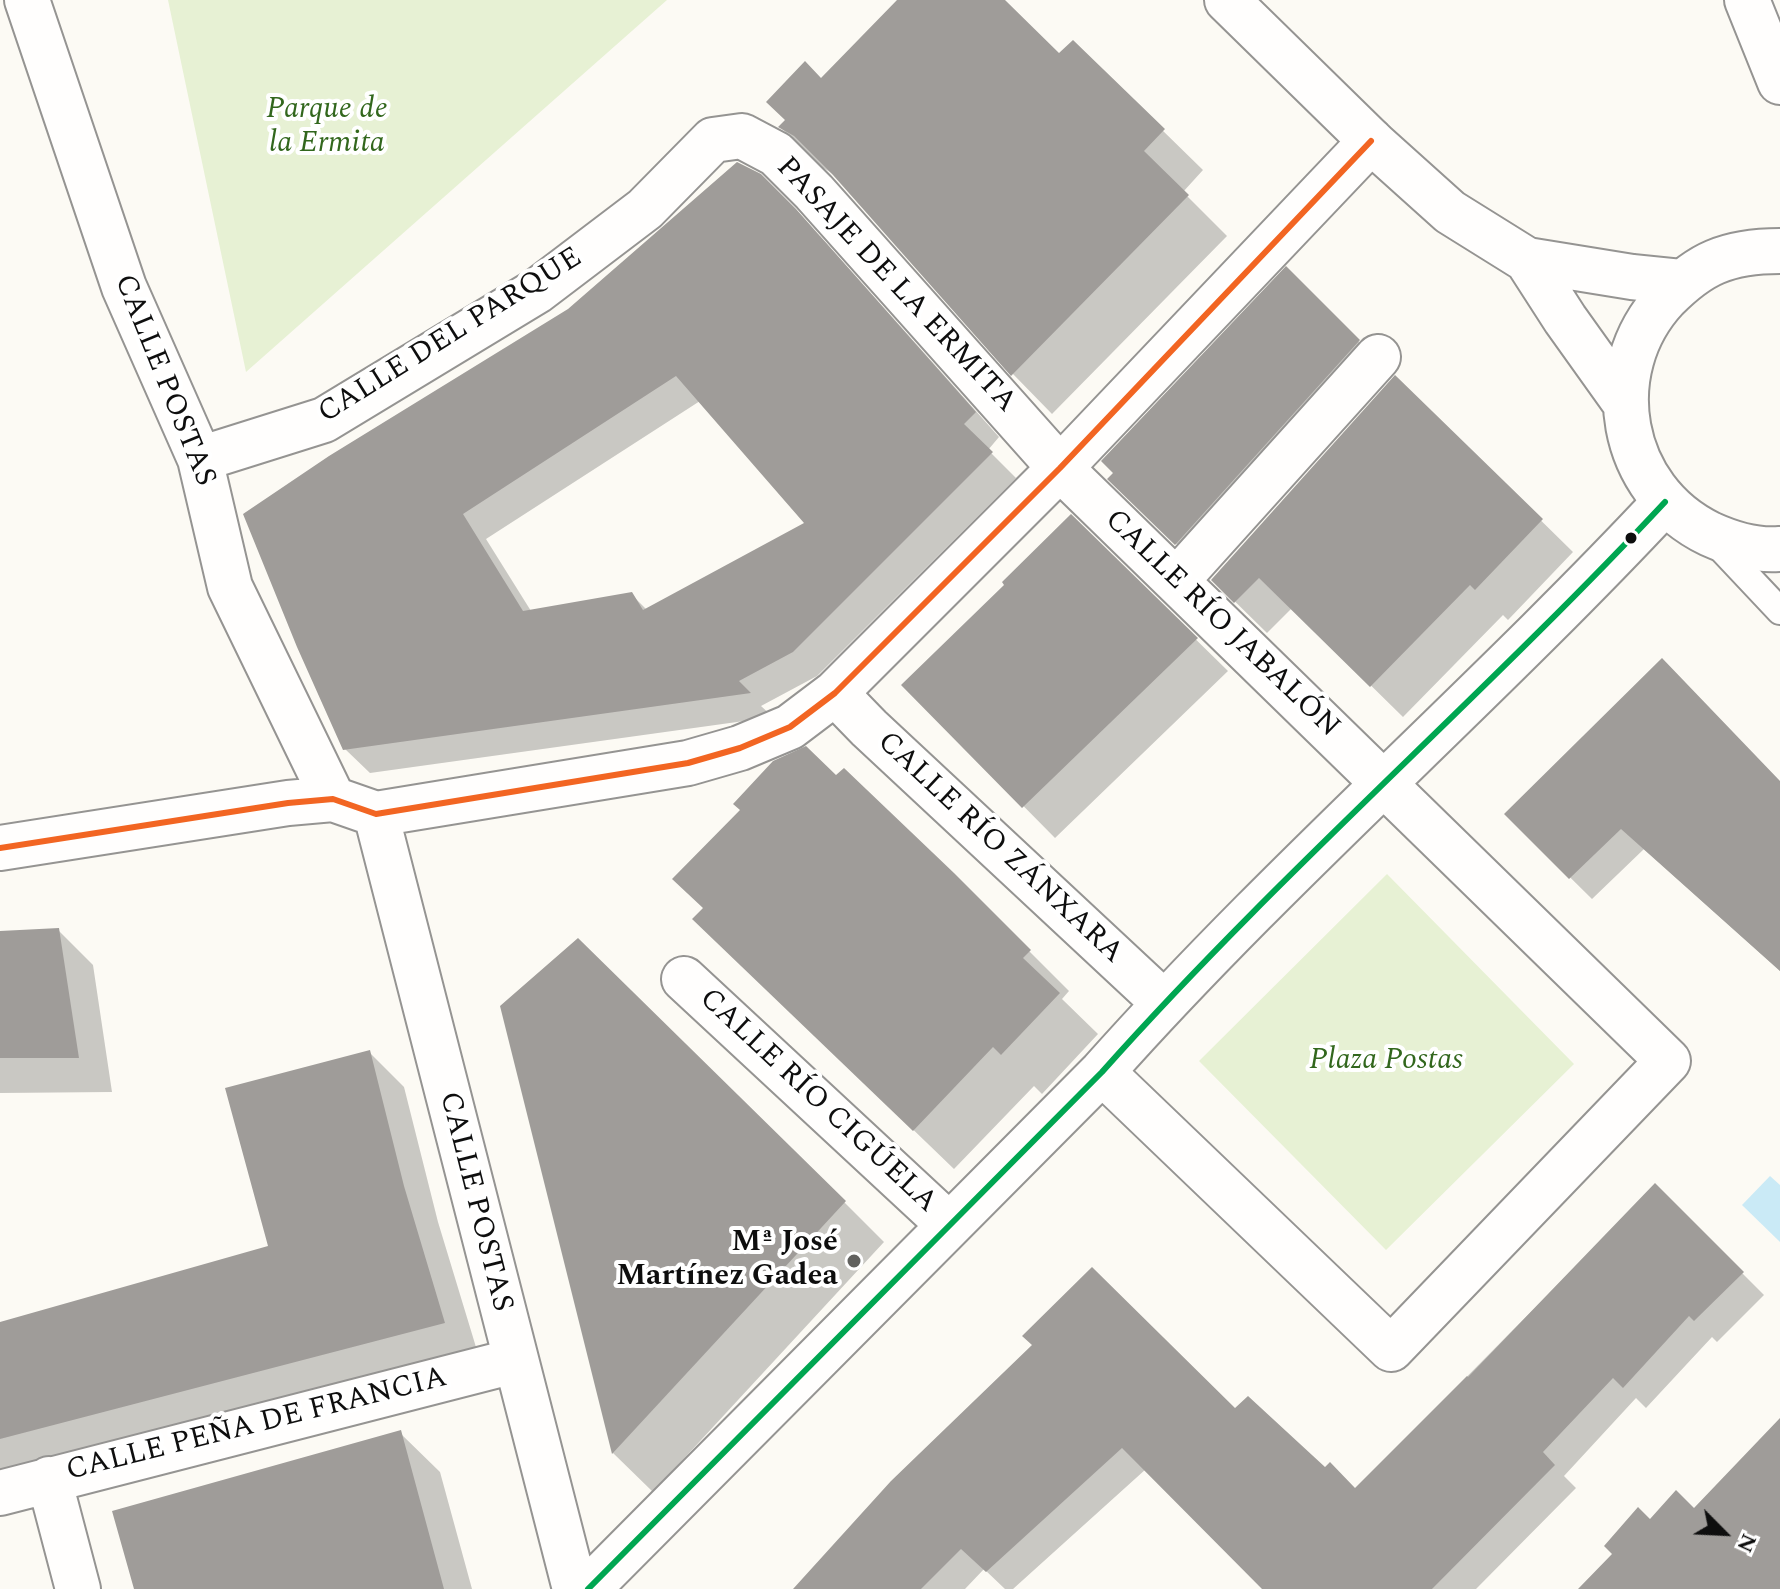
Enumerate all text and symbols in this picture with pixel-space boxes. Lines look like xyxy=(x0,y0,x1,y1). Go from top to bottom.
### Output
park label: Parque de la Ermita xyxy=(266,93,388,164)
street label: PASAJE DE LA ERMITA xyxy=(767,151,1023,421)
street label: CALLE DEL PARQUE xyxy=(312,241,590,433)
street label: CALLE POSTAS xyxy=(104,270,222,492)
street label: CALLE RÍO JABALÓN xyxy=(1096,503,1346,747)
unlabelled marker xyxy=(1623,530,1639,546)
street label: CALLE RÍO ZÁNXARA xyxy=(869,726,1129,972)
street label: CALLE RÍO CIGÚELA xyxy=(691,982,943,1222)
park label: Plaza Postas xyxy=(1309,1044,1463,1080)
street label: CALLE POSTAS xyxy=(429,1088,519,1316)
place label: Mª José Martínez Gadea xyxy=(616,1226,838,1296)
marker: Mª José Martínez Gadea xyxy=(845,1252,863,1270)
street label: CALLE PEÑA DE FRANCIA xyxy=(63,1361,451,1491)
north arrow xyxy=(1684,1493,1764,1573)
text: N xyxy=(1728,1528,1765,1558)

